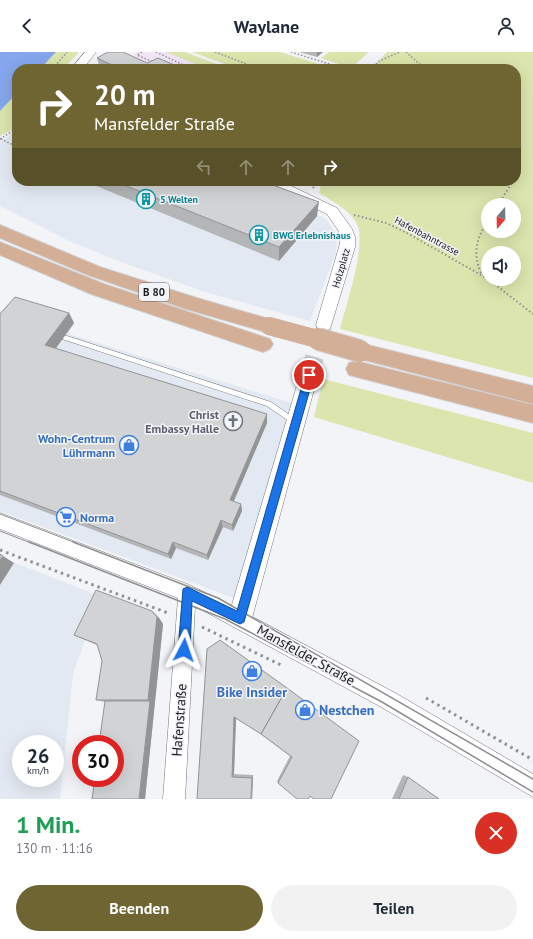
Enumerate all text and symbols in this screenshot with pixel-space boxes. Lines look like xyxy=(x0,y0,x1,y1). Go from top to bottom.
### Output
icon: back xyxy=(16,15,38,37)
text: Waylane xyxy=(234,15,299,38)
icon: person xyxy=(495,15,517,37)
text: 20 m xyxy=(94,76,155,113)
icon: right xyxy=(28,80,80,132)
text: Mansfelder Straße xyxy=(94,112,235,135)
icon: left xyxy=(193,156,215,178)
icon: ahead xyxy=(235,156,257,178)
icon: ahead xyxy=(277,156,299,178)
icon: right xyxy=(319,156,341,178)
building icon: 5 Welten xyxy=(135,188,157,210)
place label: 5 Welten xyxy=(160,193,198,206)
north arrow xyxy=(481,198,521,238)
map controls xyxy=(481,198,521,286)
street label: Hafenbahntrasse xyxy=(392,213,462,259)
building icon: BWG Erlebnishaus xyxy=(248,224,270,246)
place label: BWG Erlebnishaus xyxy=(273,229,350,242)
button: sound xyxy=(481,246,521,286)
street label: Holzplatz xyxy=(329,247,353,289)
road number: B 80 xyxy=(139,283,169,301)
pin xyxy=(292,358,326,392)
icon: arrive xyxy=(298,364,320,386)
place label: Christ Embassy Halle xyxy=(145,407,220,436)
church icon: Christ Embassy Halle xyxy=(222,410,244,432)
place label: Wohn-Centrum Lührmann xyxy=(38,431,115,460)
shop icon: Wohn-Centrum Lührmann xyxy=(118,434,140,456)
supermarket icon: Norma xyxy=(55,506,77,528)
place label: Norma xyxy=(80,510,114,525)
street label: Mansfelder Straße xyxy=(254,621,358,689)
position arrow xyxy=(163,629,205,671)
shop icon: Bike Insider xyxy=(241,660,263,682)
street label: Hafenstraße xyxy=(167,683,191,757)
place label: Bike Insider xyxy=(217,683,287,701)
shop icon: Nestchen xyxy=(294,699,316,721)
place label: Nestchen xyxy=(319,701,374,719)
speed limit sign: 30 xyxy=(72,735,124,787)
text: 26 xyxy=(27,743,49,769)
text: km/h xyxy=(27,764,49,777)
text: 1 Min. xyxy=(16,809,80,840)
button: close xyxy=(475,812,517,854)
text: 130 m · 11:16 xyxy=(16,840,93,857)
button: Beenden xyxy=(16,885,263,931)
button: Teilen xyxy=(271,885,517,931)

